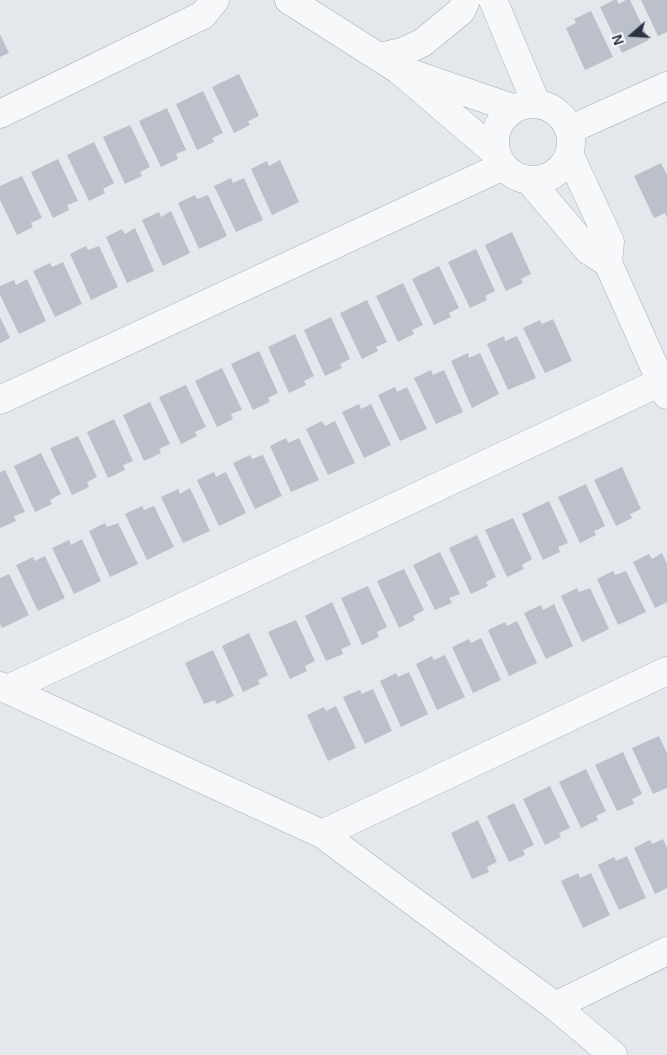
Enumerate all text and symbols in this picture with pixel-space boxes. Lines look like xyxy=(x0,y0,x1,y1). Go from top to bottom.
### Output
north arrow xyxy=(607,10,657,60)
text: N xyxy=(609,32,627,47)

